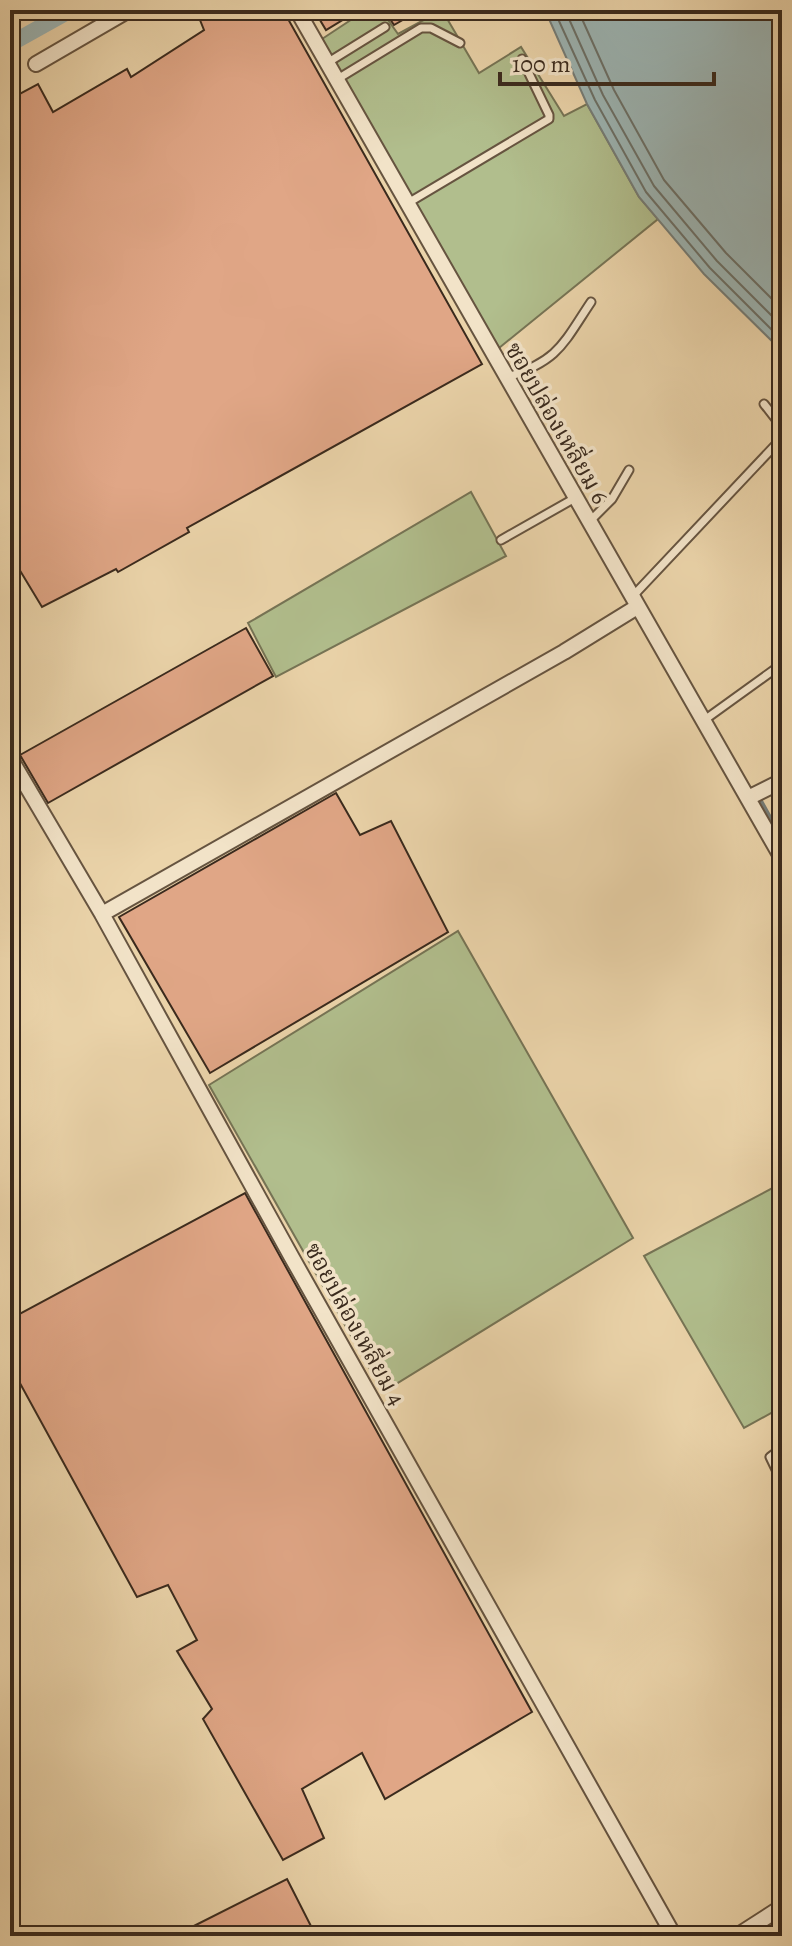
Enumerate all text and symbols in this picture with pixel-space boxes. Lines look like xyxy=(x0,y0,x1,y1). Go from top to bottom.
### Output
scale bar xyxy=(500,36,714,86)
text: 100 m xyxy=(512,48,571,80)
street label: ซอยปล่องเหลี่ยม 6 xyxy=(498,335,618,510)
street label: ซอยปล่องเหลี่ยม 4 xyxy=(297,1236,415,1411)

